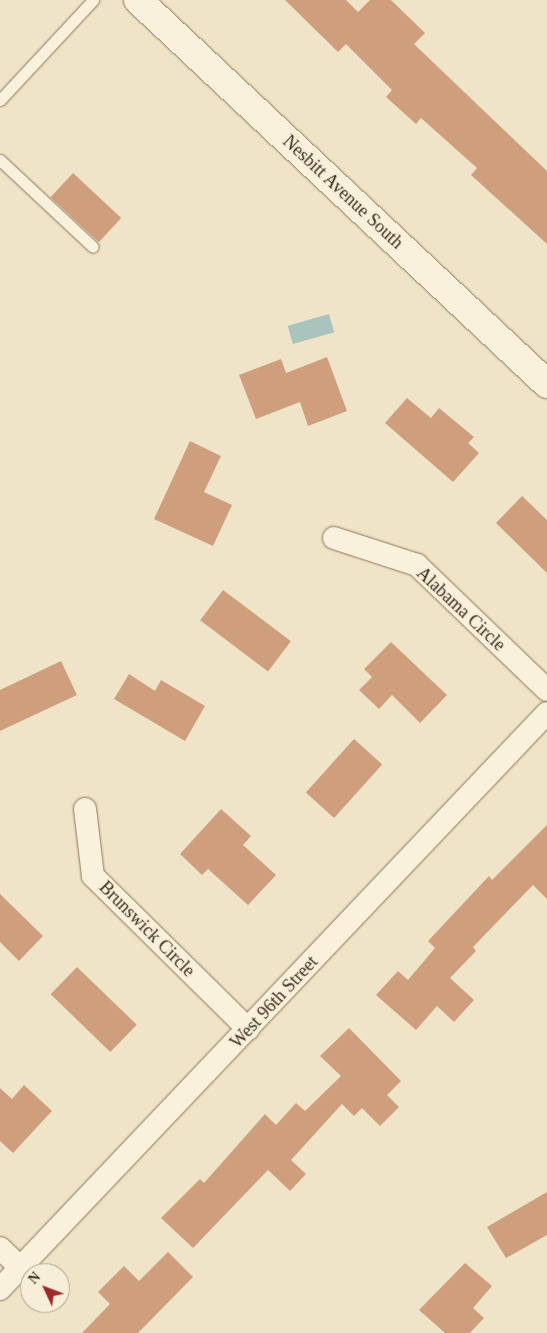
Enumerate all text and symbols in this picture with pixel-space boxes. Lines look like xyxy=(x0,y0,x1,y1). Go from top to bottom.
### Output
street label: Nesbitt Avenue South xyxy=(278,130,408,254)
street label: Alabama Circle xyxy=(412,562,510,656)
street label: Brunswick Circle xyxy=(95,877,199,981)
street label: West 96th Street xyxy=(226,951,322,1053)
north arrow xyxy=(20,1263,70,1313)
text: N xyxy=(25,1269,43,1287)

